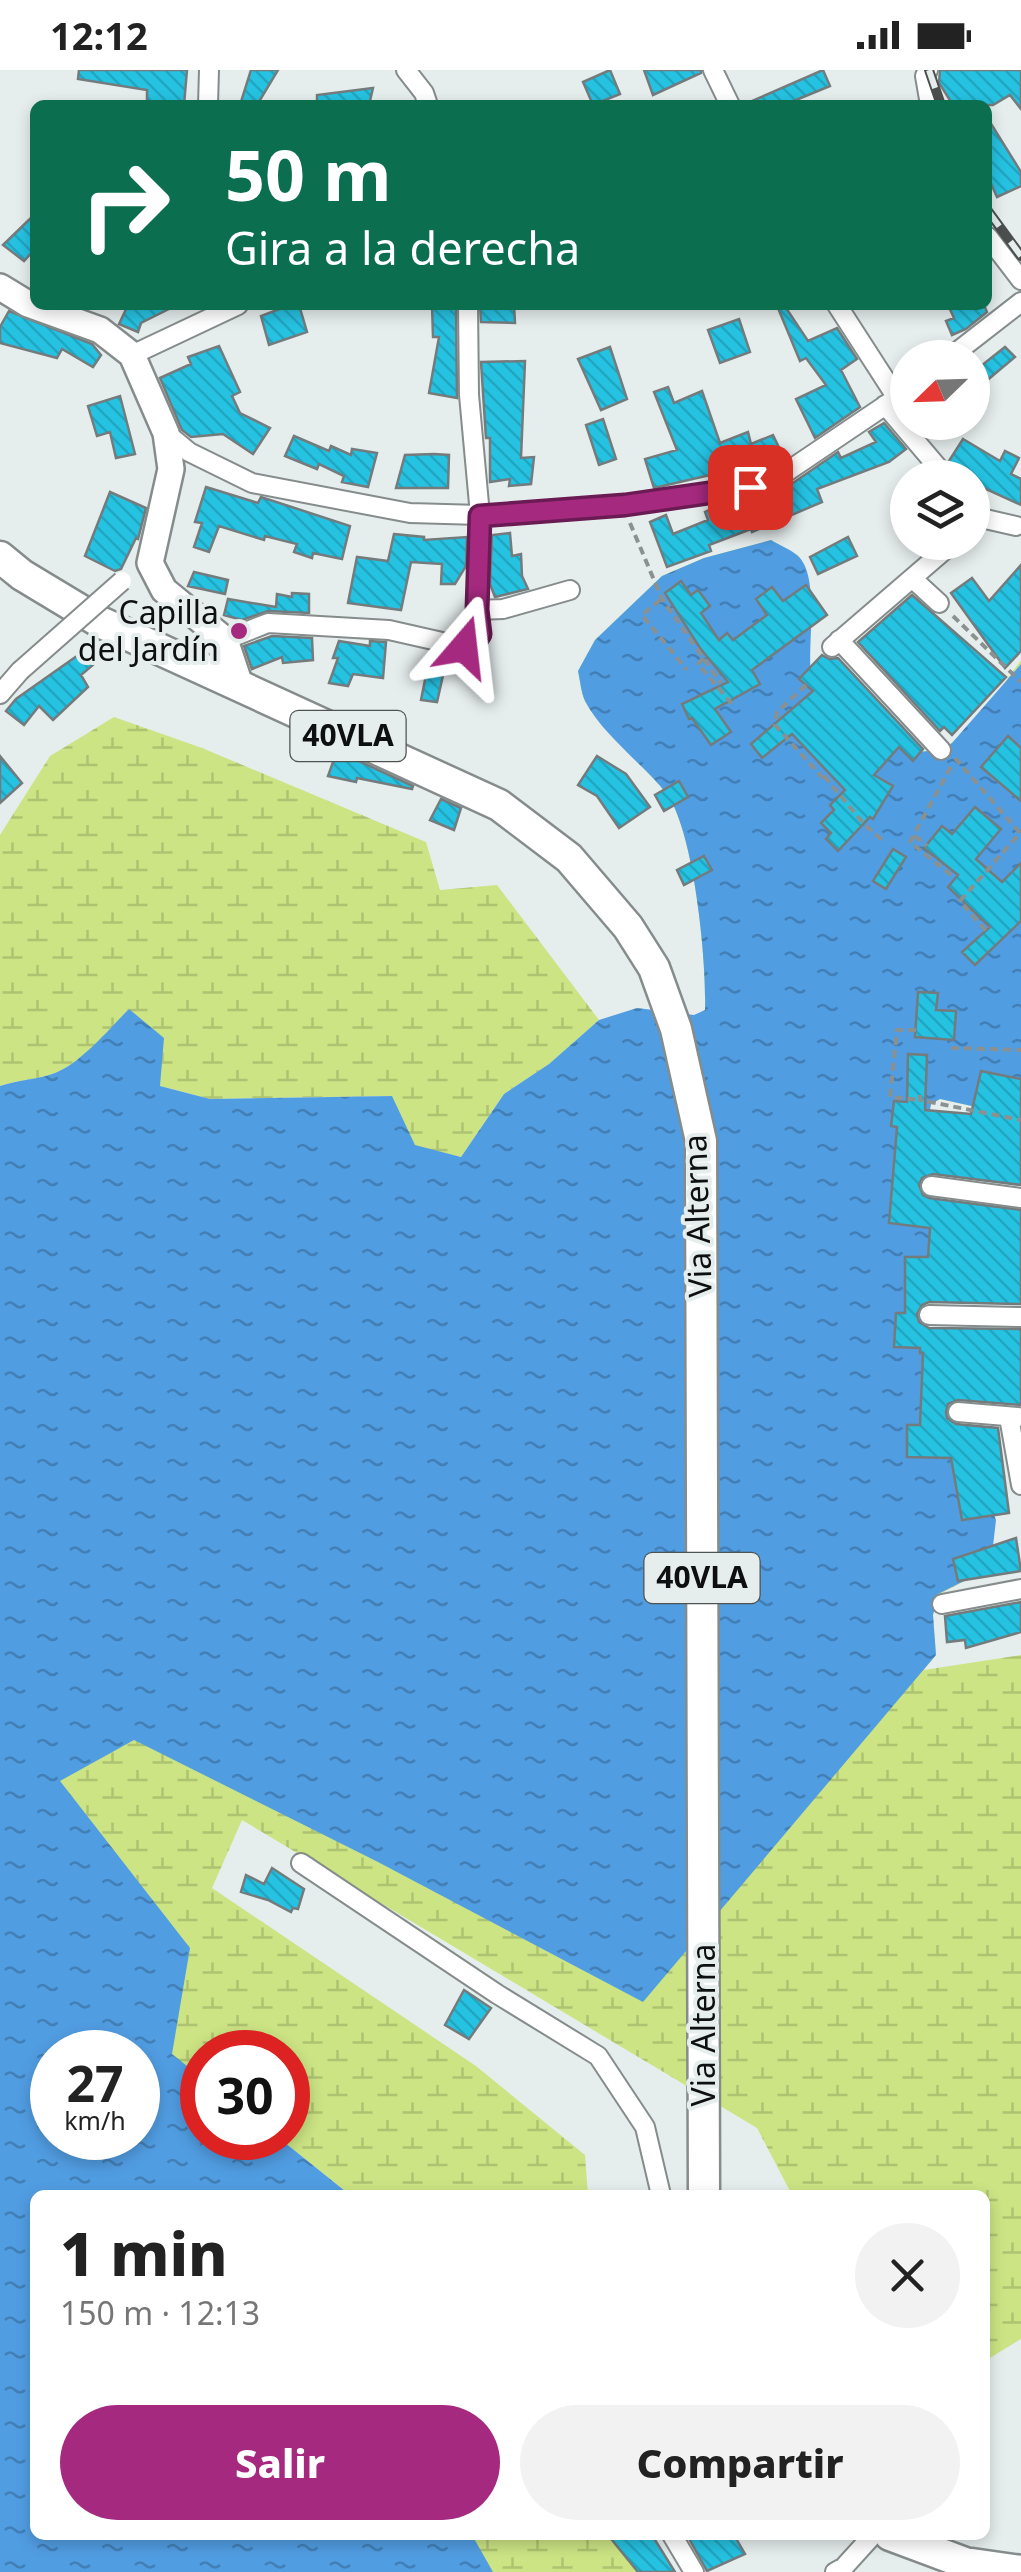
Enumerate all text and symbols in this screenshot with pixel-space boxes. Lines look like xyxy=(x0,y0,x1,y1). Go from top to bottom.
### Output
text: 12:12 xyxy=(50,9,148,61)
text: 50 m xyxy=(225,126,392,222)
icon: right xyxy=(60,140,190,270)
text: Gira a la derecha xyxy=(225,217,580,278)
north arrow xyxy=(890,340,990,440)
map controls xyxy=(890,340,990,560)
pin xyxy=(708,445,793,530)
icon: arrive xyxy=(723,460,778,515)
button: layers xyxy=(890,460,990,560)
place label: Capilla del Jardín xyxy=(78,590,219,670)
position arrow xyxy=(412,595,516,699)
marker: Capilla del Jardín xyxy=(228,620,250,642)
road number: 40VLA xyxy=(290,711,406,761)
street label: Via Alterna xyxy=(672,1134,721,1298)
road number: 40VLA xyxy=(644,1553,760,1603)
street label: Via Alterna xyxy=(681,1944,724,2106)
speed limit sign: 30 xyxy=(180,2030,310,2160)
text: 27 xyxy=(66,2049,124,2117)
text: km/h xyxy=(64,2103,126,2137)
text: 1 min xyxy=(60,2212,228,2294)
button: close xyxy=(855,2223,960,2328)
text: 150 m · 12:13 xyxy=(60,2291,260,2334)
button: Salir xyxy=(60,2405,500,2520)
button: Compartir xyxy=(520,2405,960,2520)

